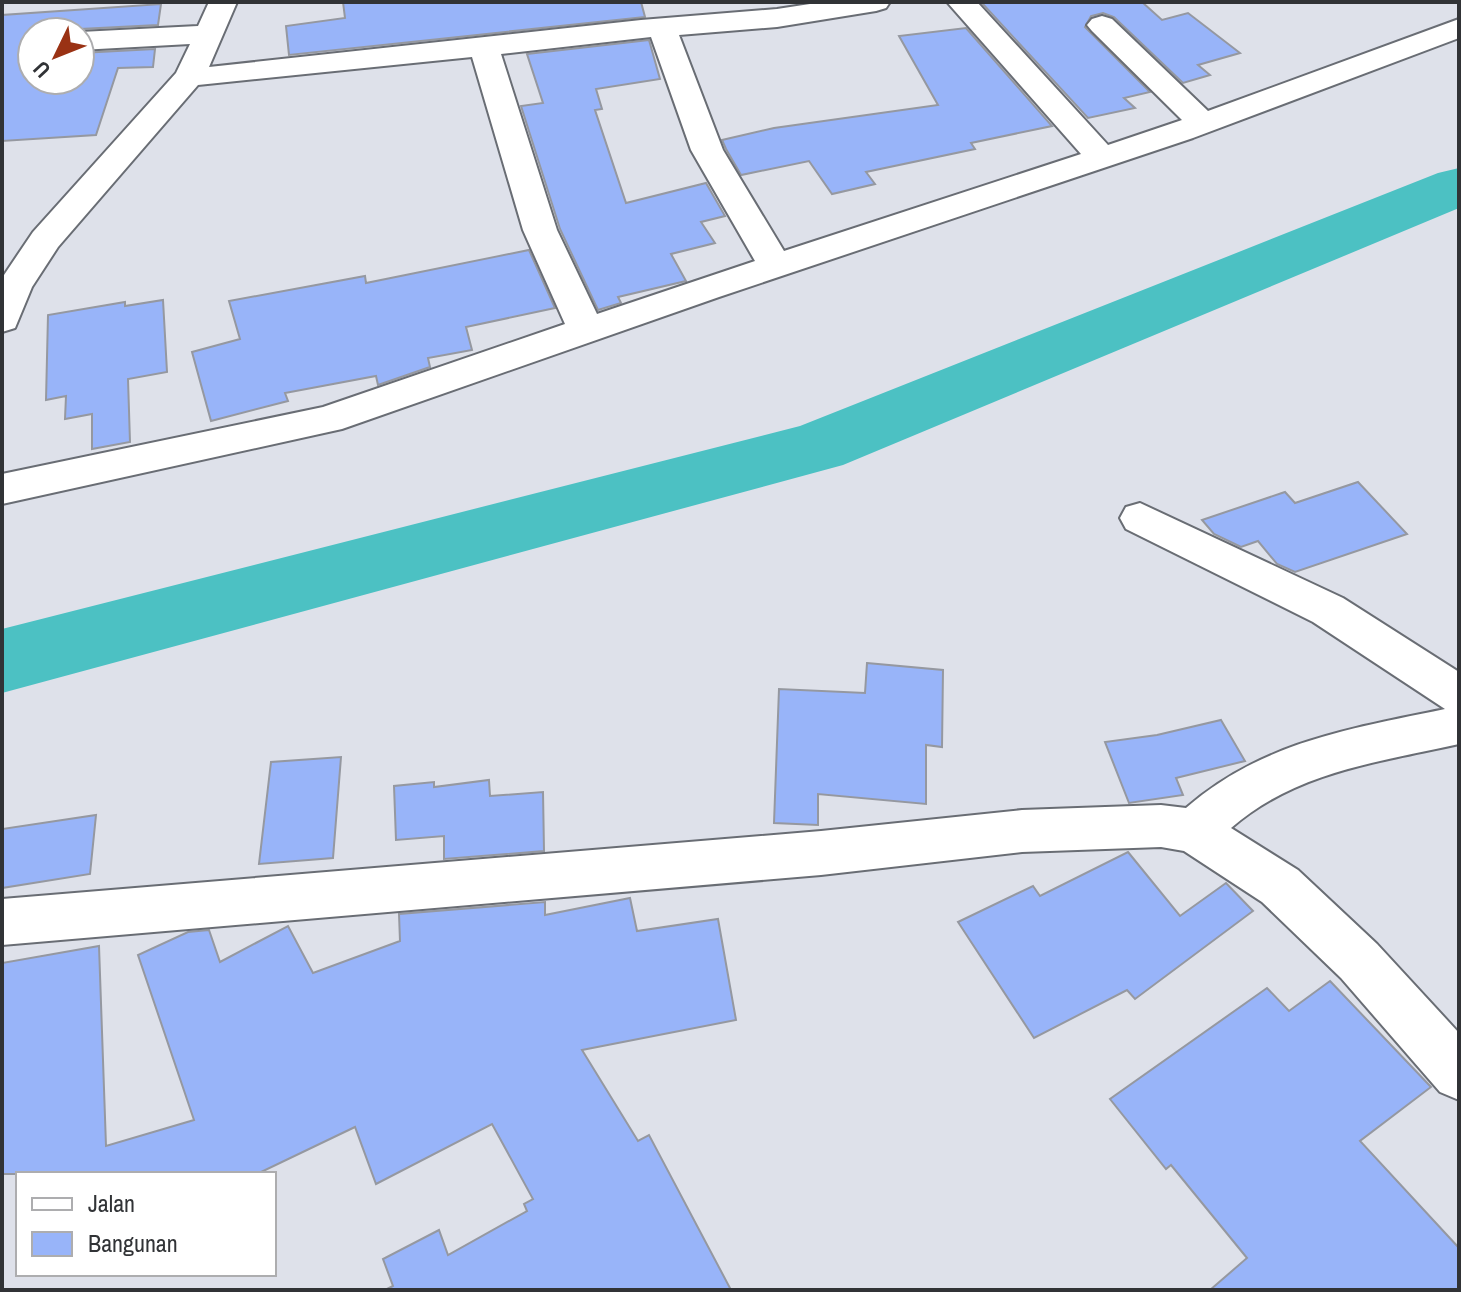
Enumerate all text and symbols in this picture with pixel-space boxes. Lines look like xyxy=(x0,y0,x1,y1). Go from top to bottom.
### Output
north arrow xyxy=(16,16,96,96)
text: U xyxy=(26,55,57,85)
legend xyxy=(16,1172,276,1276)
text: Jalan xyxy=(88,1187,135,1219)
text: Bangunan xyxy=(88,1227,178,1259)

